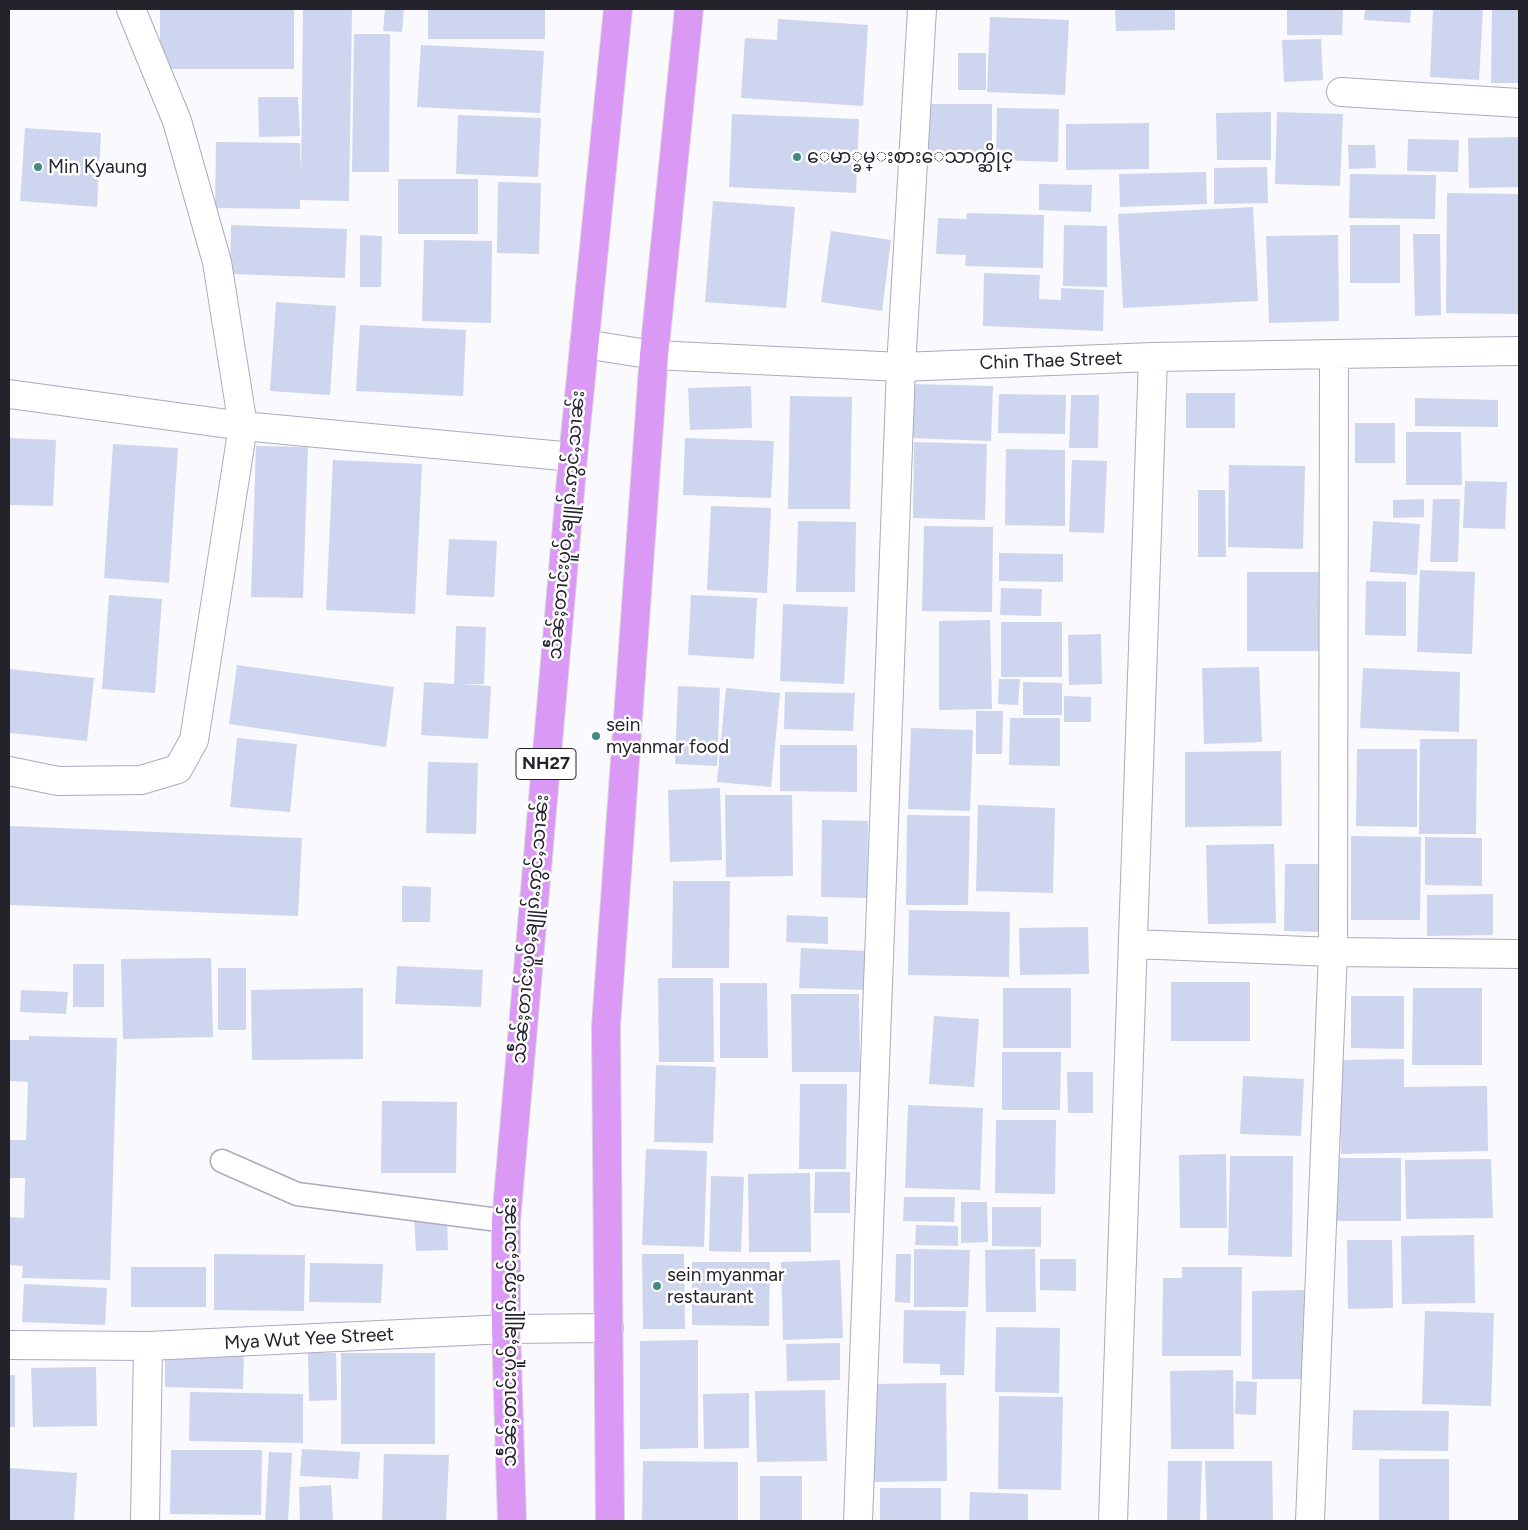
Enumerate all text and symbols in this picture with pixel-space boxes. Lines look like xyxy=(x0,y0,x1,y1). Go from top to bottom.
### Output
place label: ေမာ္ခမ္းစားေသာက္ဆိုင္ xyxy=(807,146,1013,168)
marker: ေမာ္ခမ္းစားေသာက္ဆိုင္ xyxy=(791,151,803,163)
place label: Min Kyaung xyxy=(48,156,147,178)
marker: Min Kyaung xyxy=(32,161,44,173)
street label: Chin Thae Street xyxy=(979,347,1123,375)
street label: သဵႅၼ်ႈတၢင်းပူဝ်ႇၶျူၵ်ႉဢွင်ႇသၢၼ်း xyxy=(544,389,590,661)
place label: sein myanmar food xyxy=(606,714,729,758)
marker: sein myanmar food xyxy=(590,730,602,742)
road number: NH27 xyxy=(516,749,576,780)
street label: သဵႅၼ်ႈတၢင်းပူဝ်ႇၶျူၵ်ႉဢွင်ႇသၢၼ်း xyxy=(508,793,554,1065)
street label: သဵႅၼ်ႈတၢင်းပူဝ်ႇၶျူၵ်ႉဢွင်ႇသၢၼ်း xyxy=(499,1197,521,1467)
place label: sein myanmar restaurant xyxy=(667,1264,784,1308)
marker: sein myanmar restaurant xyxy=(651,1280,663,1292)
street label: Mya Wut Yee Street xyxy=(224,1323,394,1355)

